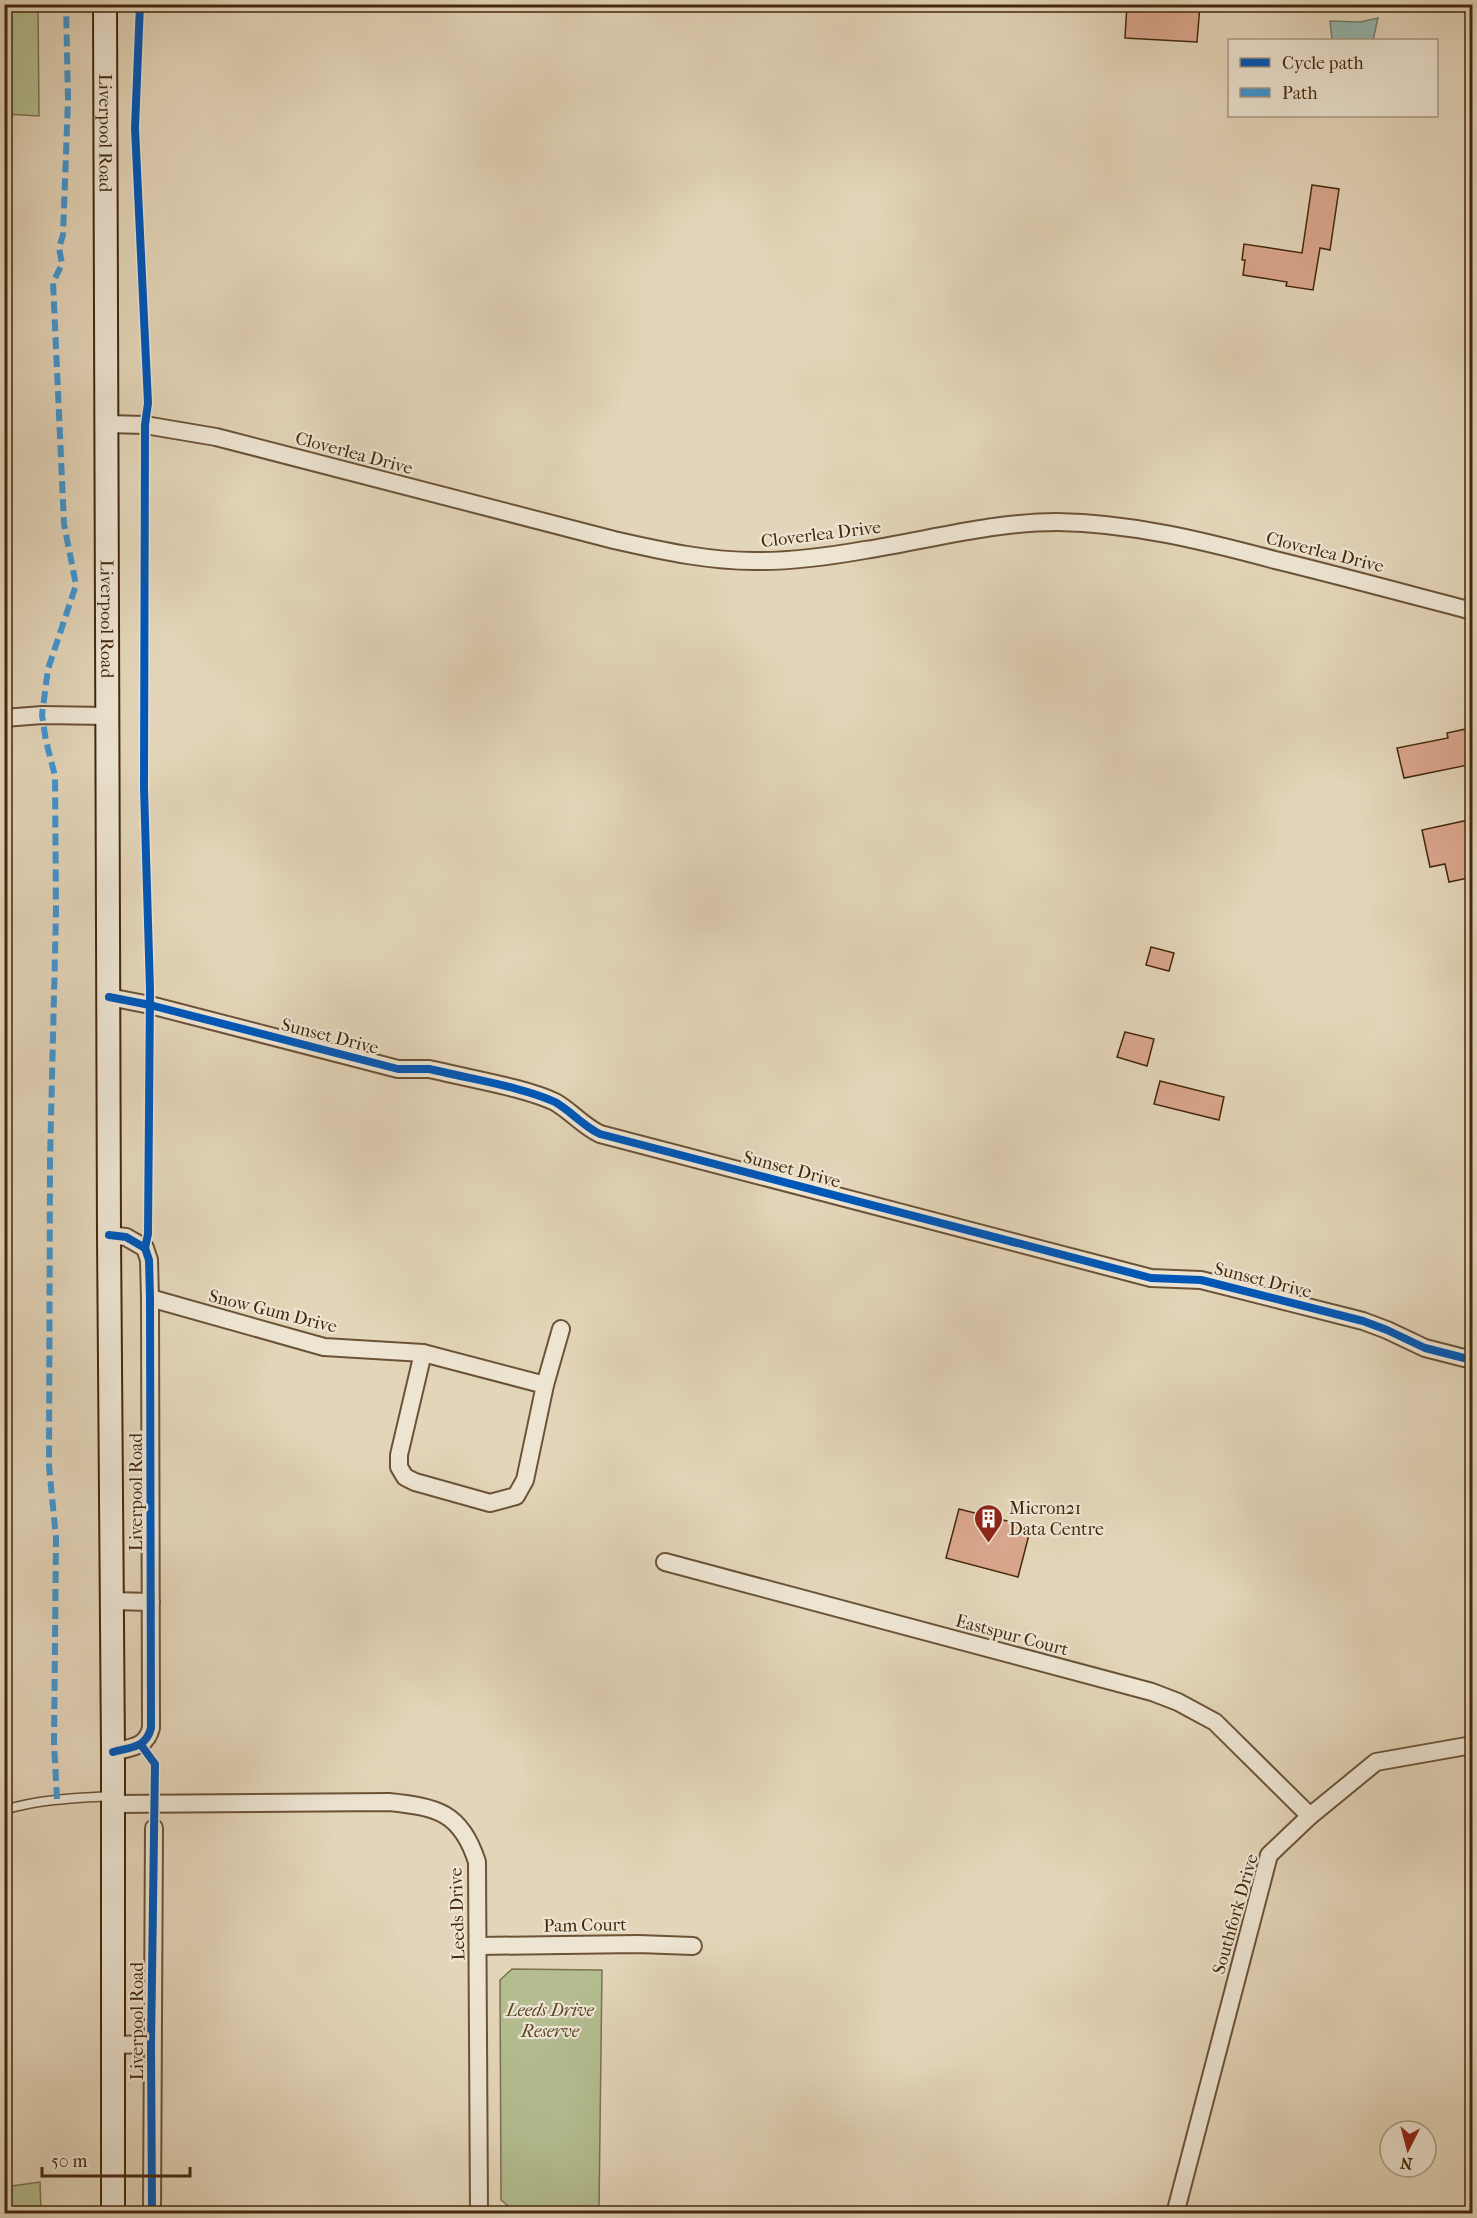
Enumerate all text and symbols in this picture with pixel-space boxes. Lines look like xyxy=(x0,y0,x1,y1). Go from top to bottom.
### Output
legend xyxy=(1228,39,1438,117)
text: Cycle path xyxy=(1282,53,1363,74)
street label: Liverpool Road xyxy=(94,74,116,192)
text: Path xyxy=(1282,83,1318,104)
street label: Cloverlea Drive xyxy=(293,428,415,479)
street label: Cloverlea Drive xyxy=(760,517,882,552)
street label: Cloverlea Drive xyxy=(1264,528,1386,577)
street label: Liverpool Road xyxy=(96,560,117,678)
street label: Sunset Drive xyxy=(279,1014,381,1059)
street label: Sunset Drive xyxy=(741,1146,843,1193)
street label: Sunset Drive xyxy=(1212,1258,1314,1303)
street label: Snow Gum Drive xyxy=(207,1285,339,1338)
street label: Liverpool Road xyxy=(126,1433,147,1551)
place label: Micron21 Data Centre xyxy=(1009,1498,1104,1540)
building icon: Micron21 Data Centre xyxy=(972,1502,1004,1544)
street label: Eastspur Court xyxy=(953,1610,1071,1661)
street label: Southfork Drive xyxy=(1208,1851,1263,1977)
street label: Leeds Drive xyxy=(445,1867,470,1961)
street label: Pam Court xyxy=(543,1914,627,1937)
street label: Liverpool Road xyxy=(127,1962,148,2080)
park label: Leeds Drive Reserve xyxy=(504,2000,595,2042)
north arrow xyxy=(1378,2119,1438,2179)
scale bar xyxy=(42,2140,190,2178)
text: 50 m xyxy=(51,2151,88,2172)
text: N xyxy=(1399,2153,1414,2174)

